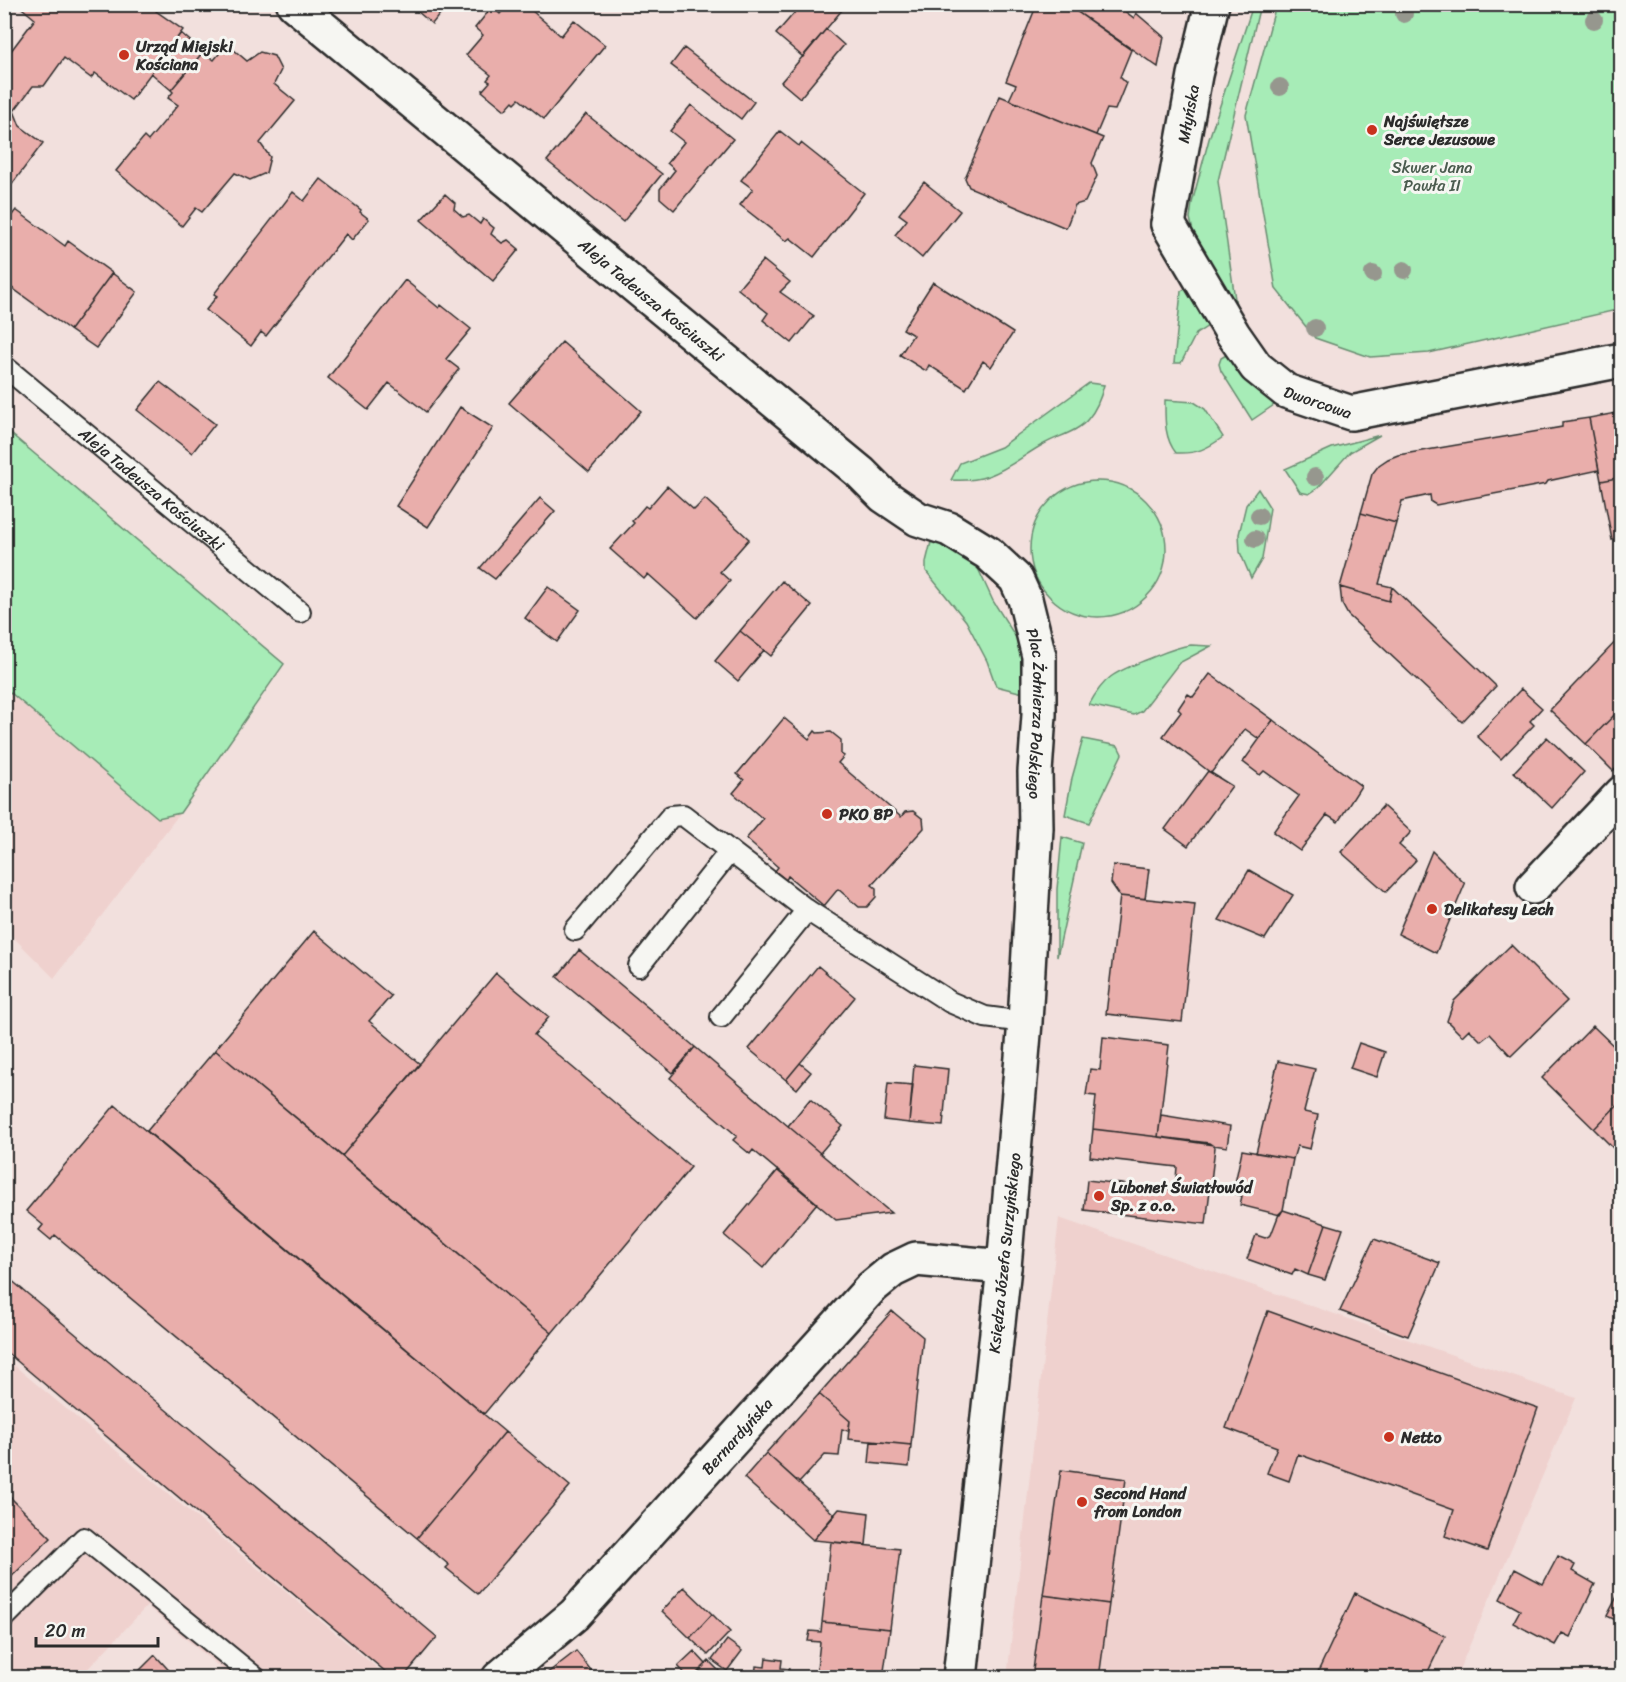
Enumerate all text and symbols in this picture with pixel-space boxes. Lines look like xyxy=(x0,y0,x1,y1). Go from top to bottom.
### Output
place label: Urząd Miejski Kościana xyxy=(135,32,233,79)
marker: Urząd Miejski Kościana xyxy=(117,48,131,62)
street label: Młyńska xyxy=(1169,82,1208,146)
place label: Najświętsze Serce Jezusowe xyxy=(1383,107,1495,154)
marker: Najświętsze Serce Jezusowe xyxy=(1365,123,1379,137)
park label: Skwer Jana Pawła II xyxy=(1392,153,1472,200)
street label: Aleja Tadeusza Kościuszki xyxy=(571,230,731,370)
street label: Dworcowa xyxy=(1280,377,1356,427)
street label: Aleja Tadeusza Kościuszki xyxy=(71,419,231,559)
street label: Plac Żołnierza Polskiego xyxy=(1018,625,1053,800)
place label: PKO BP xyxy=(839,800,893,829)
marker: PKO BP xyxy=(820,807,834,821)
place label: Delikatesy Lech xyxy=(1444,895,1554,924)
marker: Delikatesy Lech xyxy=(1425,902,1439,916)
street label: Księdza Józefa Surzyńskiego xyxy=(980,1151,1029,1355)
place label: Lubonet Światłowód Sp. z o.o. xyxy=(1110,1173,1254,1220)
marker: Lubonet Światłowód Sp. z o.o. xyxy=(1092,1189,1106,1203)
street label: Bernardyńska xyxy=(694,1391,780,1482)
place label: Netto xyxy=(1400,1423,1443,1452)
marker: Netto xyxy=(1382,1430,1396,1444)
place label: Second Hand from London xyxy=(1093,1479,1188,1526)
marker: Second Hand from London xyxy=(1075,1495,1089,1509)
scale bar xyxy=(36,1610,158,1648)
text: 20 m xyxy=(45,1615,85,1647)

